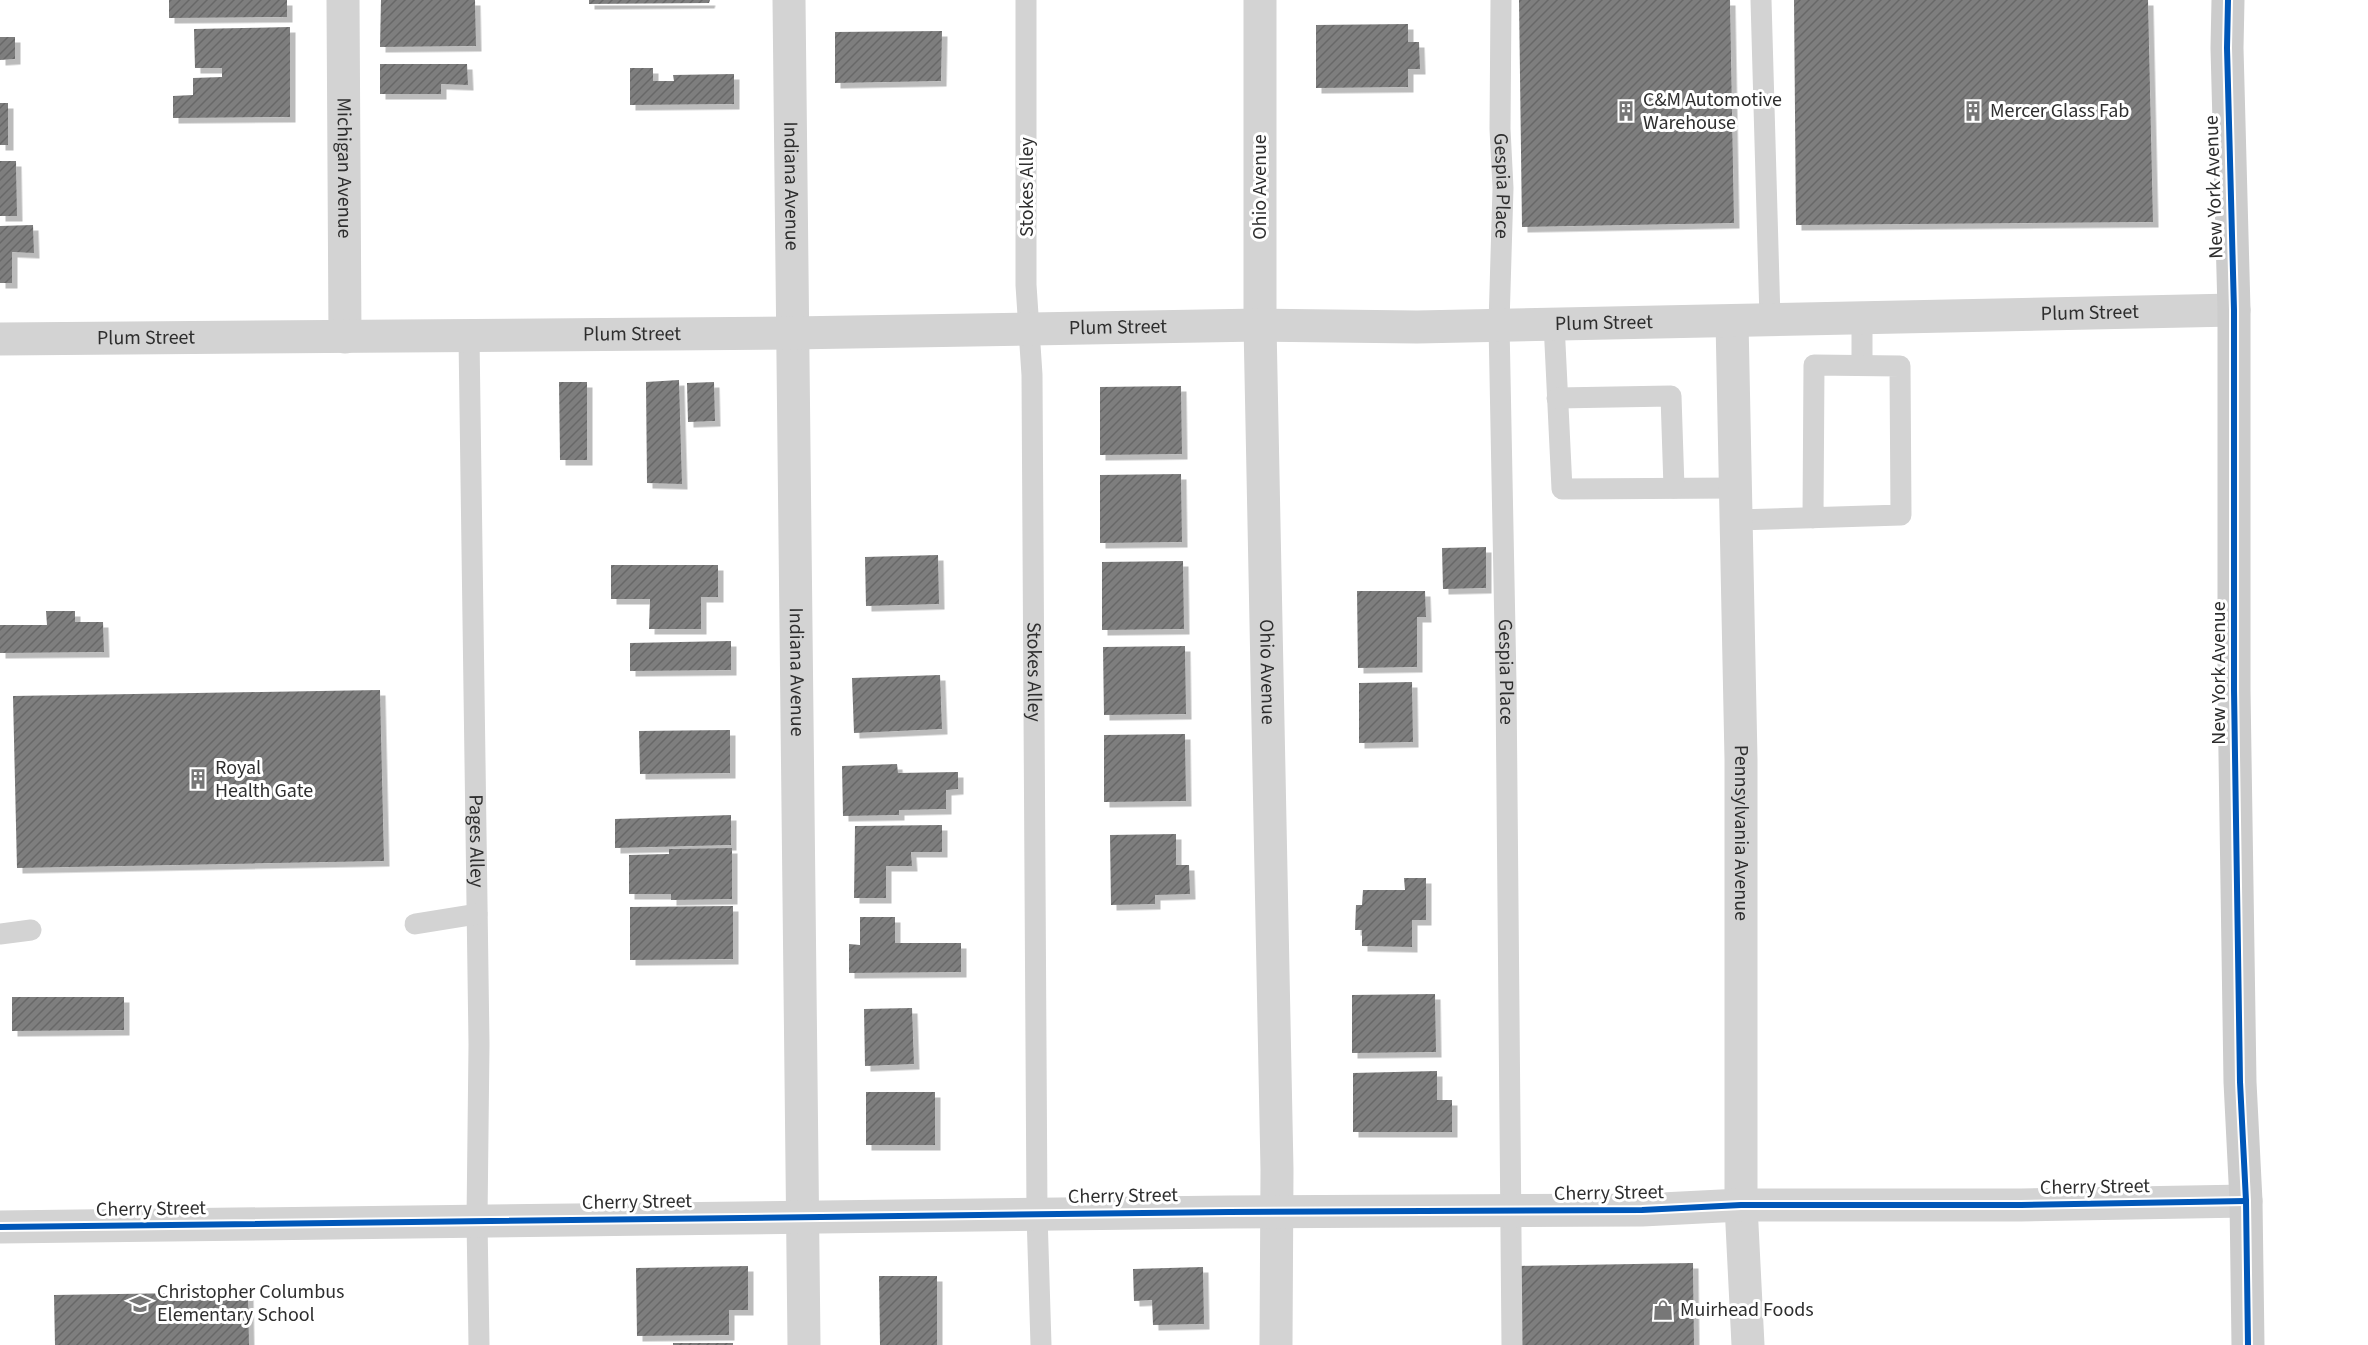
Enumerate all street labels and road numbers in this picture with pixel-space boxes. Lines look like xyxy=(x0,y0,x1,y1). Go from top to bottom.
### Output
street label: Michigan Avenue xyxy=(330,97,358,239)
street label: New York Avenue xyxy=(2198,115,2230,259)
street label: Indiana Avenue xyxy=(776,121,806,251)
street label: Gespia Place xyxy=(1486,132,1517,239)
street label: Ohio Avenue xyxy=(1246,134,1274,240)
street label: Stokes Alley xyxy=(1013,136,1041,237)
street label: Plum Street xyxy=(2040,298,2139,328)
street label: Plum Street xyxy=(1555,308,1653,338)
street label: Plum Street xyxy=(1069,313,1167,342)
street label: Plum Street xyxy=(583,320,681,349)
street label: Plum Street xyxy=(97,324,195,352)
street label: New York Avenue xyxy=(2205,601,2233,745)
street label: Indiana Avenue xyxy=(782,607,811,737)
street label: Ohio Avenue xyxy=(1252,619,1282,725)
street label: Gespia Place xyxy=(1491,619,1520,725)
street label: Stokes Alley xyxy=(1019,622,1048,722)
street label: Pennsylvania Avenue xyxy=(1727,745,1755,921)
street label: Pages Alley xyxy=(461,794,491,888)
street label: Cherry Street xyxy=(2040,1172,2150,1202)
street label: Cherry Street xyxy=(1554,1178,1664,1208)
street label: Cherry Street xyxy=(1068,1181,1178,1211)
street label: Cherry Street xyxy=(582,1187,692,1217)
street label: Cherry Street xyxy=(96,1194,206,1224)

